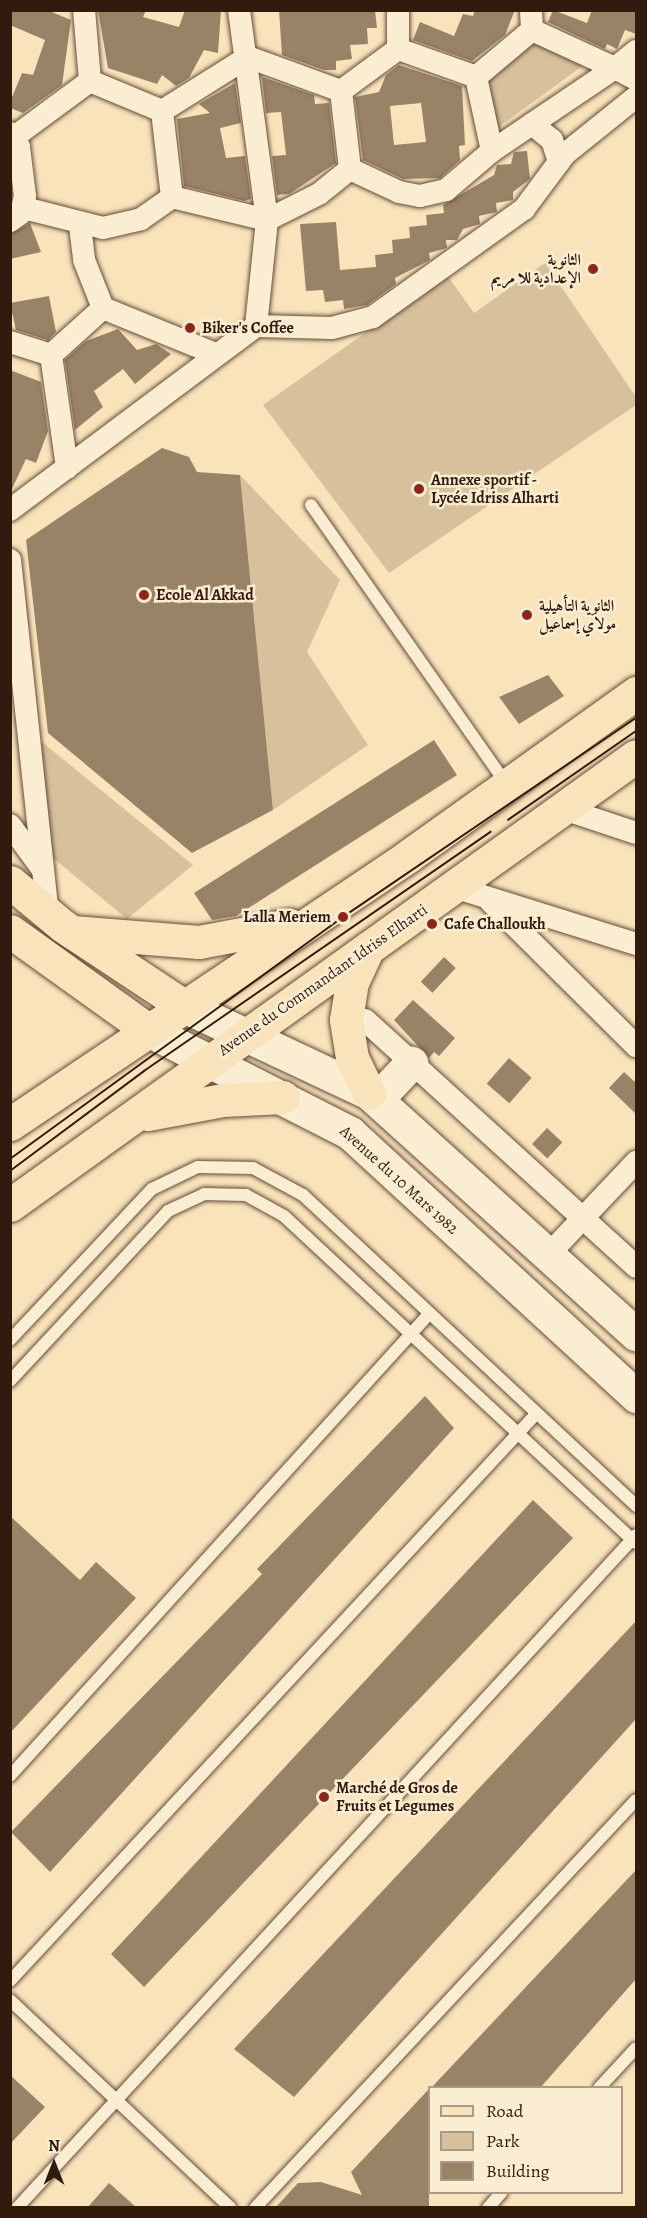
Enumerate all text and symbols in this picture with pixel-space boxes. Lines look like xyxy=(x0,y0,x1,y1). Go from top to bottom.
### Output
place label: الثانوية الإعدادية للا مريم xyxy=(491,250,581,288)
marker: الثانوية الإعدادية للا مريم xyxy=(586,262,600,276)
place label: Biker's Coffee xyxy=(202,318,294,338)
marker: Biker's Coffee xyxy=(183,321,197,335)
place label: Annexe sportif - Lycée Idriss Alharti xyxy=(431,470,559,508)
marker: Annexe sportif - Lycée Idriss Alharti xyxy=(412,482,426,496)
place label: Ecole Al Akkad xyxy=(156,585,254,605)
marker: Ecole Al Akkad xyxy=(137,588,151,602)
place label: الثانوية التأهيلية مولاي إسماعيل xyxy=(539,596,616,634)
marker: الثانوية التأهيلية مولاي إسماعيل xyxy=(520,608,534,622)
street label: Avenue du Commandant Idriss Elharti xyxy=(215,900,431,1060)
place label: Lalla Meriem xyxy=(243,907,331,927)
marker: Lalla Meriem xyxy=(336,910,350,924)
place label: Cafe Challoukh xyxy=(444,914,546,934)
marker: Cafe Challoukh xyxy=(425,917,439,931)
street label: Avenue du 10 Mars 1982 xyxy=(336,1122,462,1238)
place label: Marché de Gros de Fruits et Legumes xyxy=(336,1778,458,1816)
marker: Marché de Gros de Fruits et Legumes xyxy=(317,1790,331,1804)
legend xyxy=(428,2086,623,2194)
text: Road xyxy=(486,2099,523,2123)
text: Park xyxy=(486,2129,520,2153)
north arrow xyxy=(24,2134,84,2194)
text: N xyxy=(48,2135,60,2157)
text: Building xyxy=(486,2159,550,2183)

